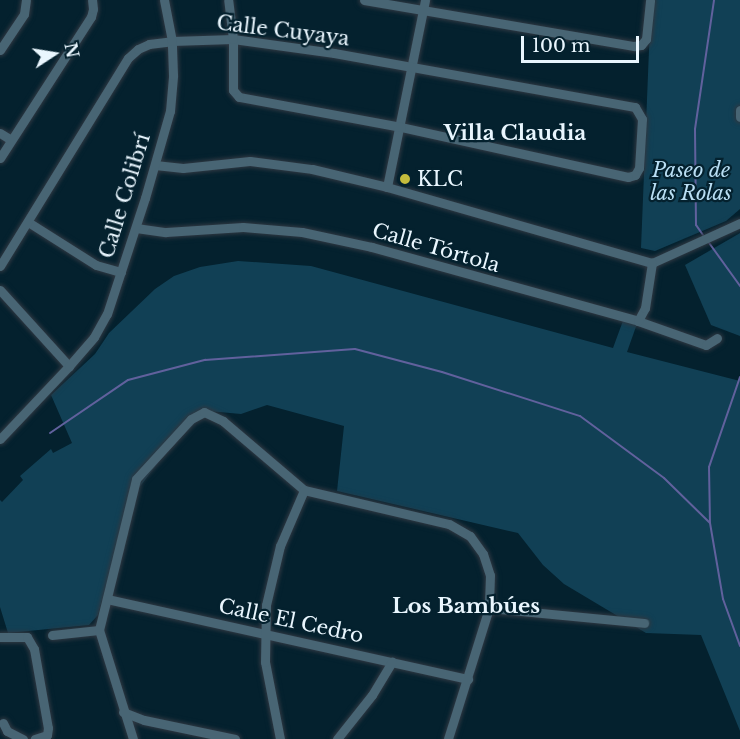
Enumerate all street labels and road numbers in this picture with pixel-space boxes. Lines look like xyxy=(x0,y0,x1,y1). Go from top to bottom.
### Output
street label: Calle Cuyaya xyxy=(215,11,351,51)
street label: Calle Colibrí xyxy=(95,131,155,261)
street label: Calle Tórtola xyxy=(369,218,503,278)
street label: Calle El Cedro xyxy=(216,594,366,648)

